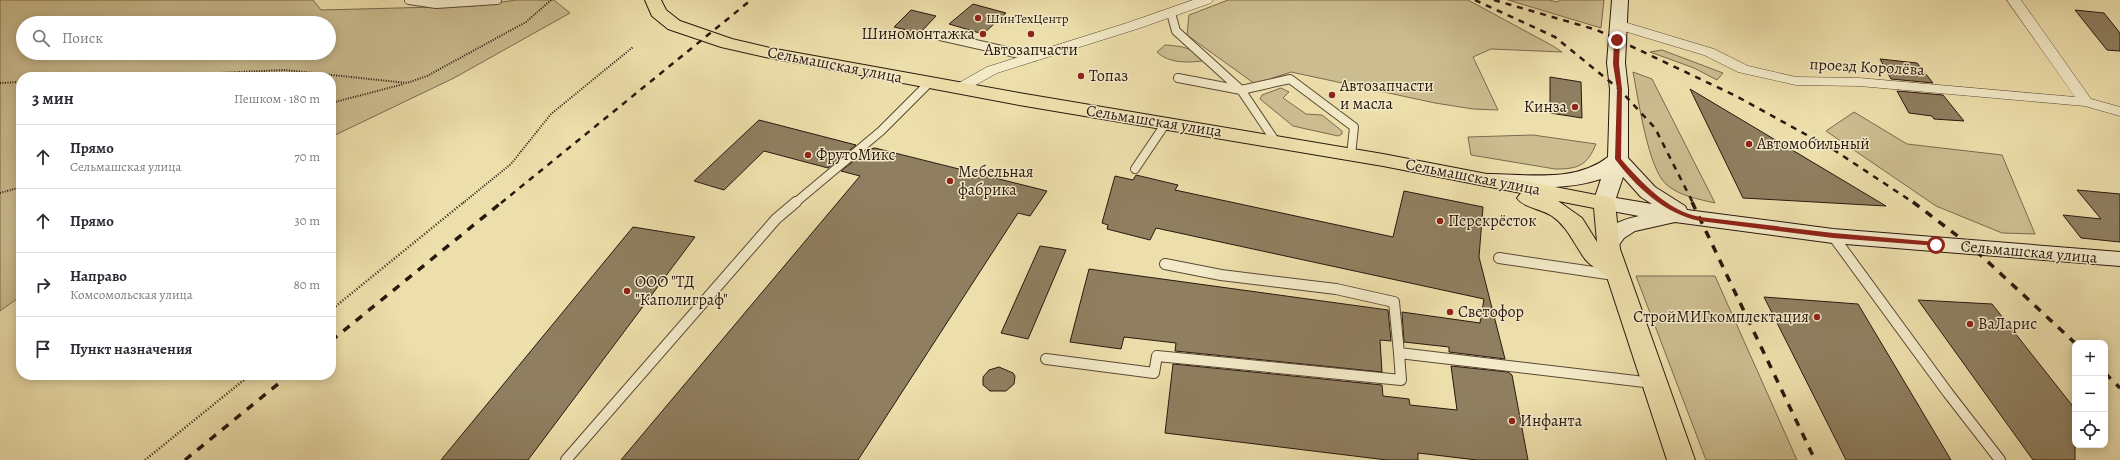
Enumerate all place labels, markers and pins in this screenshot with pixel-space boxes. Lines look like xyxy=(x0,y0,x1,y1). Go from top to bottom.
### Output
place label: ШинТехЦентр xyxy=(986,10,1069,27)
marker: ШинТехЦентр xyxy=(973,13,983,23)
place label: Шиномонтажка xyxy=(861,23,976,45)
marker: Шиномонтажка xyxy=(978,29,988,39)
marker: Автозапчасти xyxy=(1026,29,1036,39)
place label: Автозапчасти xyxy=(983,39,1078,61)
place label: Топаз xyxy=(1089,65,1128,87)
marker: Топаз xyxy=(1076,71,1086,81)
place label: Автозапчасти и масла xyxy=(1339,75,1434,115)
marker: Автозапчасти и масла xyxy=(1327,90,1337,100)
place label: Кинза xyxy=(1524,96,1568,118)
marker: Кинза xyxy=(1570,102,1580,112)
place label: Автомобильный xyxy=(1756,133,1870,155)
marker: Автомобильный xyxy=(1744,139,1754,149)
place label: ФрутоМикс xyxy=(816,144,896,166)
marker: ФрутоМикс xyxy=(803,150,813,160)
place label: Мебельная фабрика xyxy=(958,161,1034,201)
marker: Мебельная фабрика xyxy=(945,176,955,186)
place label: Перекрёсток xyxy=(1448,210,1537,232)
marker: Перекрёсток xyxy=(1435,216,1445,226)
place label: ООО "ТД "Каполиграф" xyxy=(635,271,728,311)
marker: ООО "ТД "Каполиграф" xyxy=(622,286,632,296)
place label: Светофор xyxy=(1458,301,1524,323)
place label: СтройМИГкомплектация xyxy=(1633,306,1809,328)
marker: Светофор xyxy=(1445,307,1455,317)
marker: СтройМИГкомплектация xyxy=(1812,312,1822,322)
place label: ВаЛарис xyxy=(1978,313,2037,335)
marker: ВаЛарис xyxy=(1965,319,1975,329)
place label: Инфанта xyxy=(1520,410,1583,432)
marker: Инфанта xyxy=(1507,416,1517,426)

